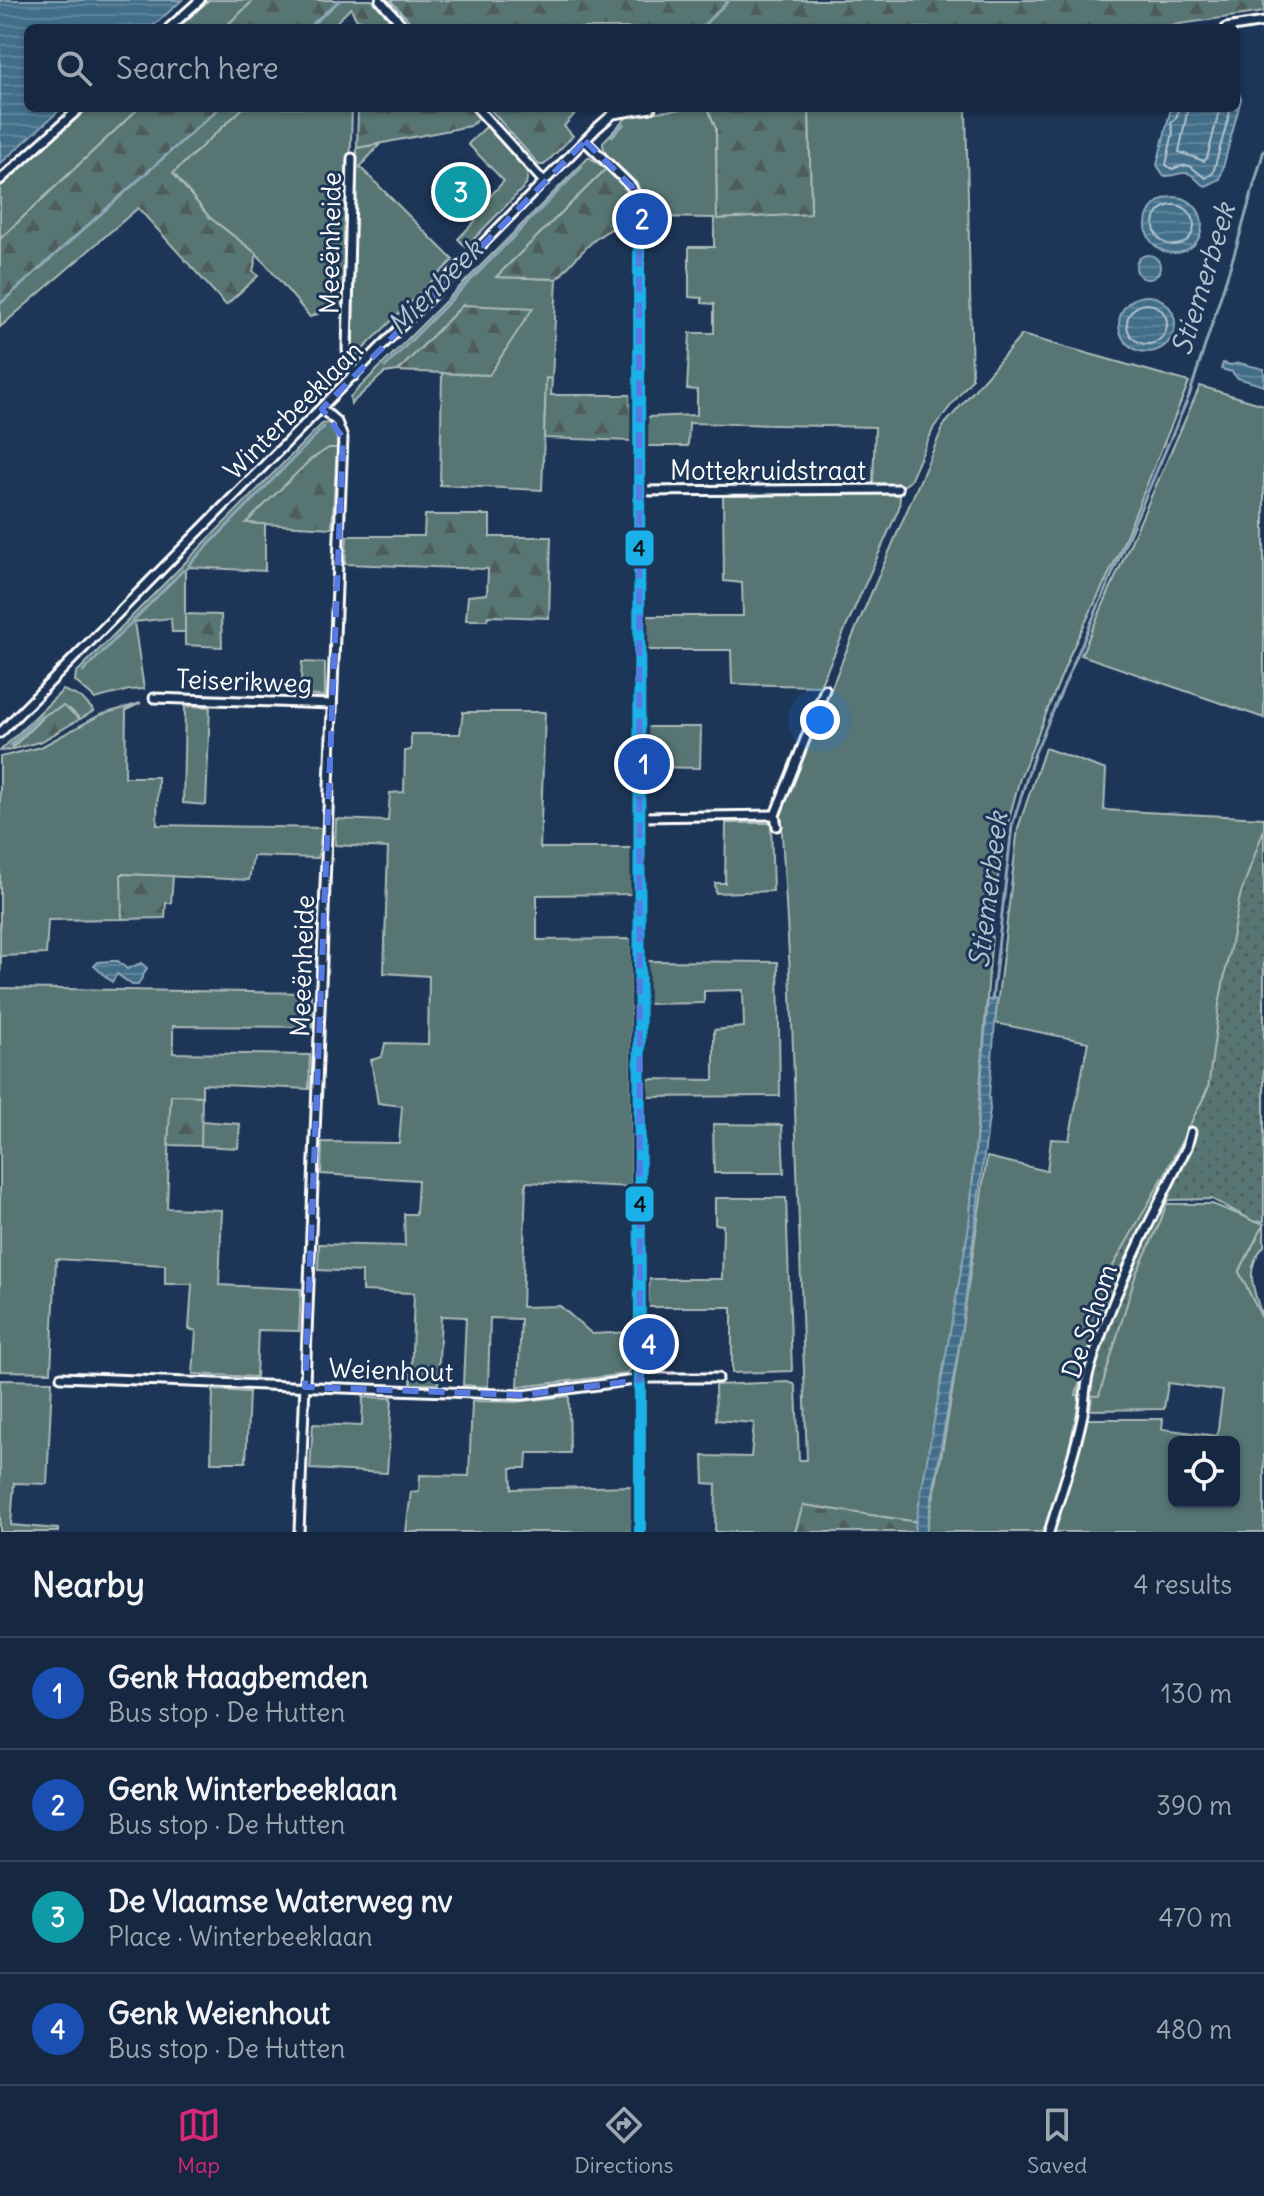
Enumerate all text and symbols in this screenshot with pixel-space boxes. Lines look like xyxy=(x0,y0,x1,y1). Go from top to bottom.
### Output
search box xyxy=(24,24,1240,112)
icon: search xyxy=(52,46,96,90)
text: Search here xyxy=(116,49,279,87)
pin: 3 xyxy=(435,162,487,222)
street label: Meeënheide xyxy=(312,172,348,314)
pin: 2 xyxy=(616,189,668,249)
water label: Stiemerbeek xyxy=(1163,197,1244,359)
water label: Mienbeek xyxy=(380,231,491,342)
street label: Winterbeeklaan xyxy=(216,333,370,487)
street label: Mottekruidstraat xyxy=(670,454,866,487)
line badge: 4 xyxy=(624,529,655,567)
text: 4 xyxy=(633,534,646,562)
street label: Teiserikweg xyxy=(175,662,313,700)
your location xyxy=(800,700,840,740)
pin: 1 xyxy=(618,734,670,794)
water label: Stiemerbeek xyxy=(961,808,1016,970)
street label: Meeënheide xyxy=(283,894,321,1038)
line badge: 4 xyxy=(624,1185,655,1223)
text: 4 xyxy=(634,1190,647,1218)
street label: De Schom xyxy=(1054,1259,1124,1383)
pin: 4 xyxy=(623,1314,675,1374)
street label: Weienhout xyxy=(328,1351,454,1389)
map controls xyxy=(1168,1436,1240,1508)
button: locate xyxy=(1168,1436,1240,1508)
text: Nearby xyxy=(32,1563,145,1606)
text: 4 results xyxy=(1134,1568,1232,1601)
text: Genk Haagbemden xyxy=(108,1658,368,1696)
text: 1 xyxy=(53,1677,63,1710)
text: 130 m xyxy=(1161,1677,1232,1710)
text: Bus stop · De Hutten xyxy=(108,1696,345,1729)
text: Genk Winterbeeklaan xyxy=(108,1770,397,1808)
text: 2 xyxy=(51,1789,65,1822)
text: 390 m xyxy=(1156,1789,1232,1822)
text: Bus stop · De Hutten xyxy=(108,1808,345,1841)
text: De Vlaamse Waterweg nv xyxy=(108,1882,452,1920)
text: 3 xyxy=(51,1901,65,1934)
text: 470 m xyxy=(1158,1901,1232,1934)
text: Place · Winterbeeklaan xyxy=(108,1920,373,1953)
text: Genk Weienhout xyxy=(108,1994,330,2032)
text: 4 xyxy=(50,2013,66,2046)
text: 480 m xyxy=(1156,2013,1232,2046)
text: Bus stop · De Hutten xyxy=(108,2032,345,2065)
tab: Map xyxy=(177,2103,221,2179)
tab: Directions xyxy=(574,2103,674,2179)
tab: Saved xyxy=(1027,2103,1087,2179)

